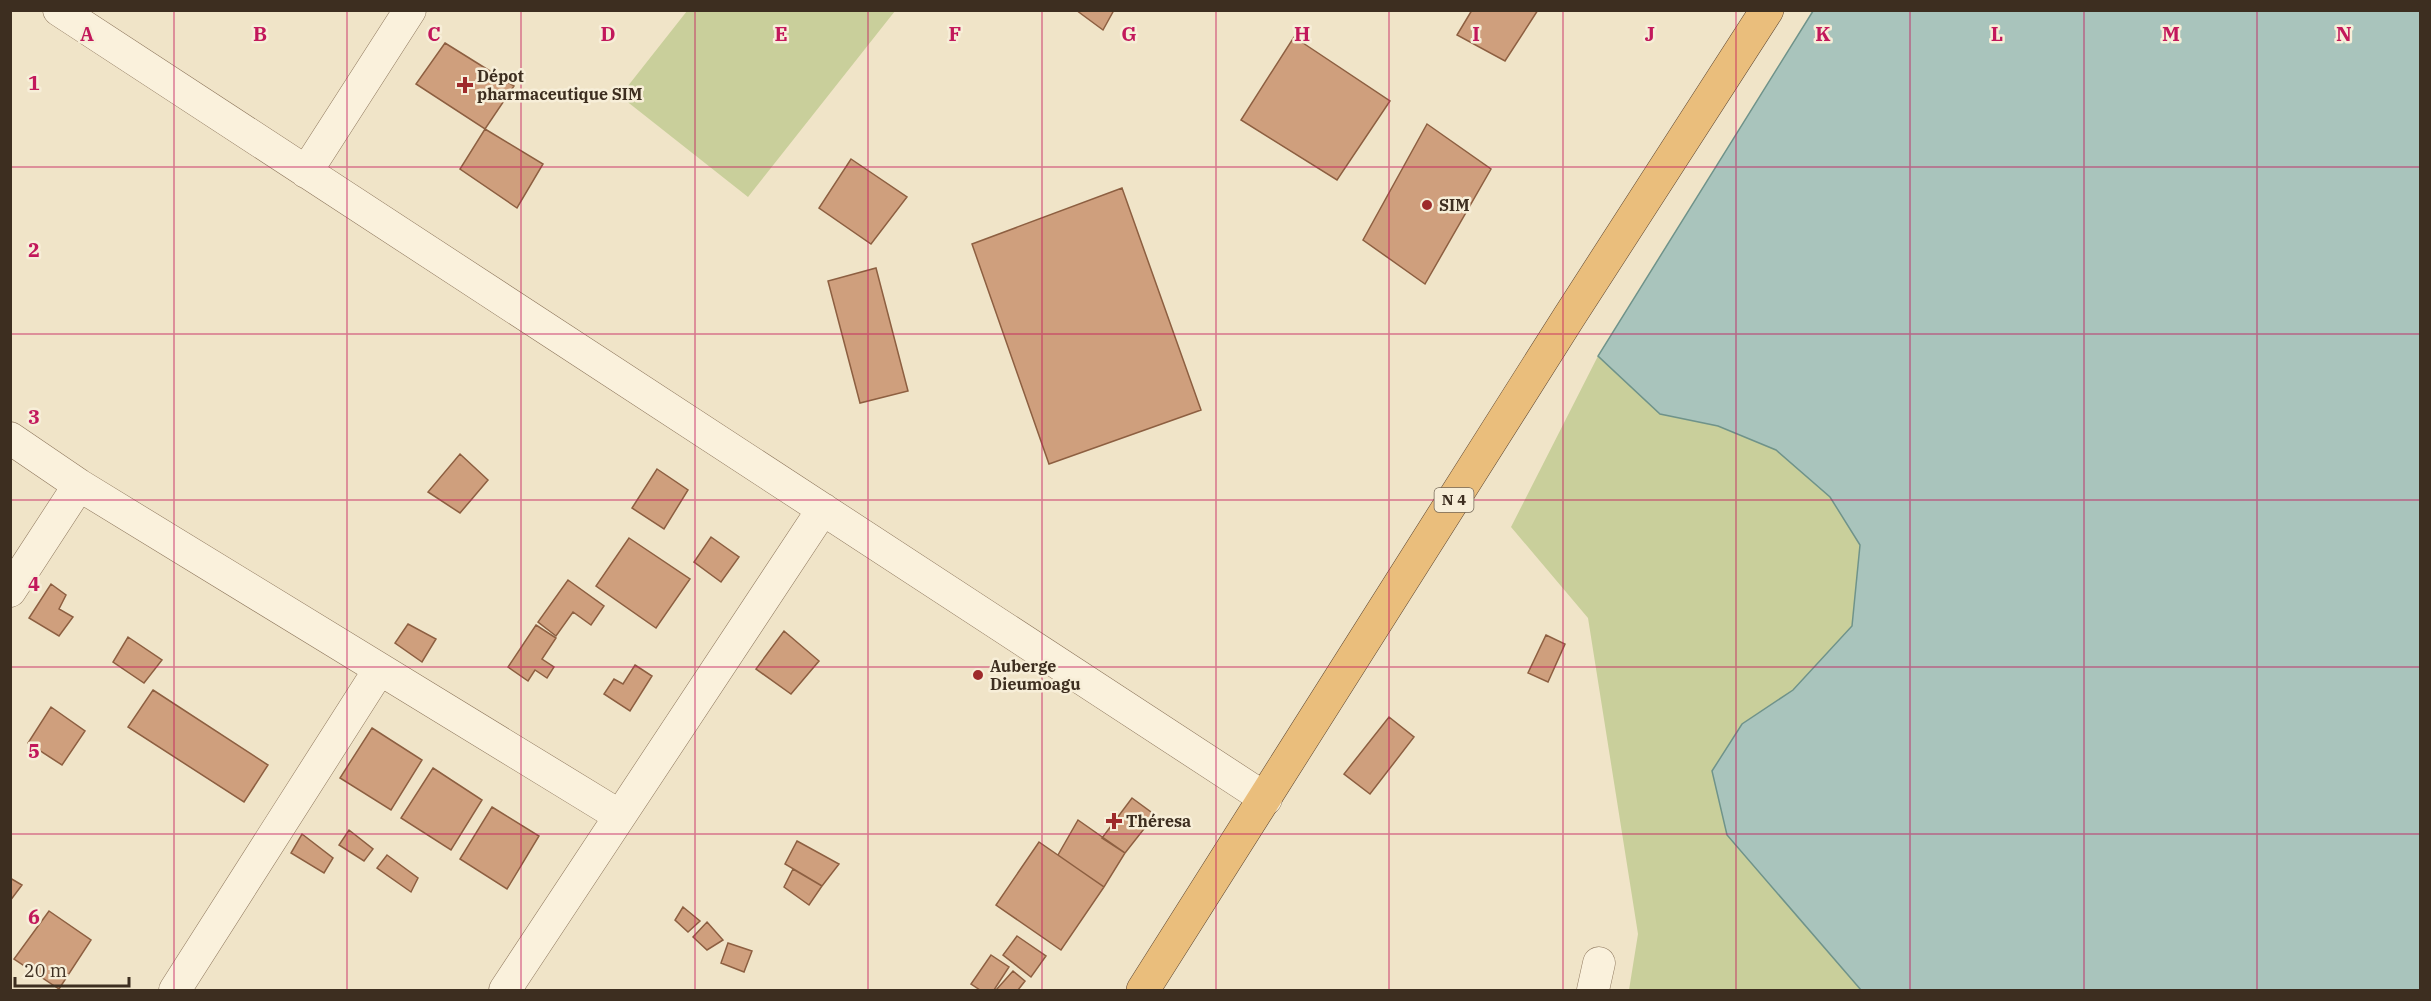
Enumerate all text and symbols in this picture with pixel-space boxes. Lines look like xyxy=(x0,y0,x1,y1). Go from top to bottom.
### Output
text: A xyxy=(80,20,94,47)
text: B xyxy=(253,20,267,47)
text: C xyxy=(427,20,441,47)
text: D xyxy=(600,20,616,47)
text: E xyxy=(774,20,788,47)
text: F xyxy=(949,20,961,47)
text: G xyxy=(1121,20,1137,47)
text: H xyxy=(1294,20,1310,47)
text: I xyxy=(1472,20,1480,47)
text: J xyxy=(1645,20,1655,47)
text: K xyxy=(1815,20,1831,47)
text: L xyxy=(1991,20,2003,47)
text: M xyxy=(2162,20,2180,47)
text: N xyxy=(2336,20,2352,47)
place label: Dépot pharmaceutique SIM xyxy=(477,66,642,104)
text: 1 xyxy=(28,69,40,96)
marker: Dépot pharmaceutique SIM xyxy=(458,78,472,92)
place label: SIM xyxy=(1439,195,1470,215)
marker: SIM xyxy=(1420,198,1434,212)
text: 2 xyxy=(28,236,40,263)
text: 3 xyxy=(28,403,40,430)
road number: N 4 xyxy=(1434,488,1474,512)
text: 4 xyxy=(28,570,40,597)
place label: Auberge Dieumoagu xyxy=(990,656,1081,694)
marker: Auberge Dieumoagu xyxy=(971,668,985,682)
text: 5 xyxy=(28,737,40,764)
place label: Théresa xyxy=(1126,811,1191,831)
marker: Théresa xyxy=(1107,814,1121,828)
text: 6 xyxy=(28,903,40,930)
scale bar xyxy=(15,950,129,988)
text: 20 m xyxy=(24,959,67,982)

